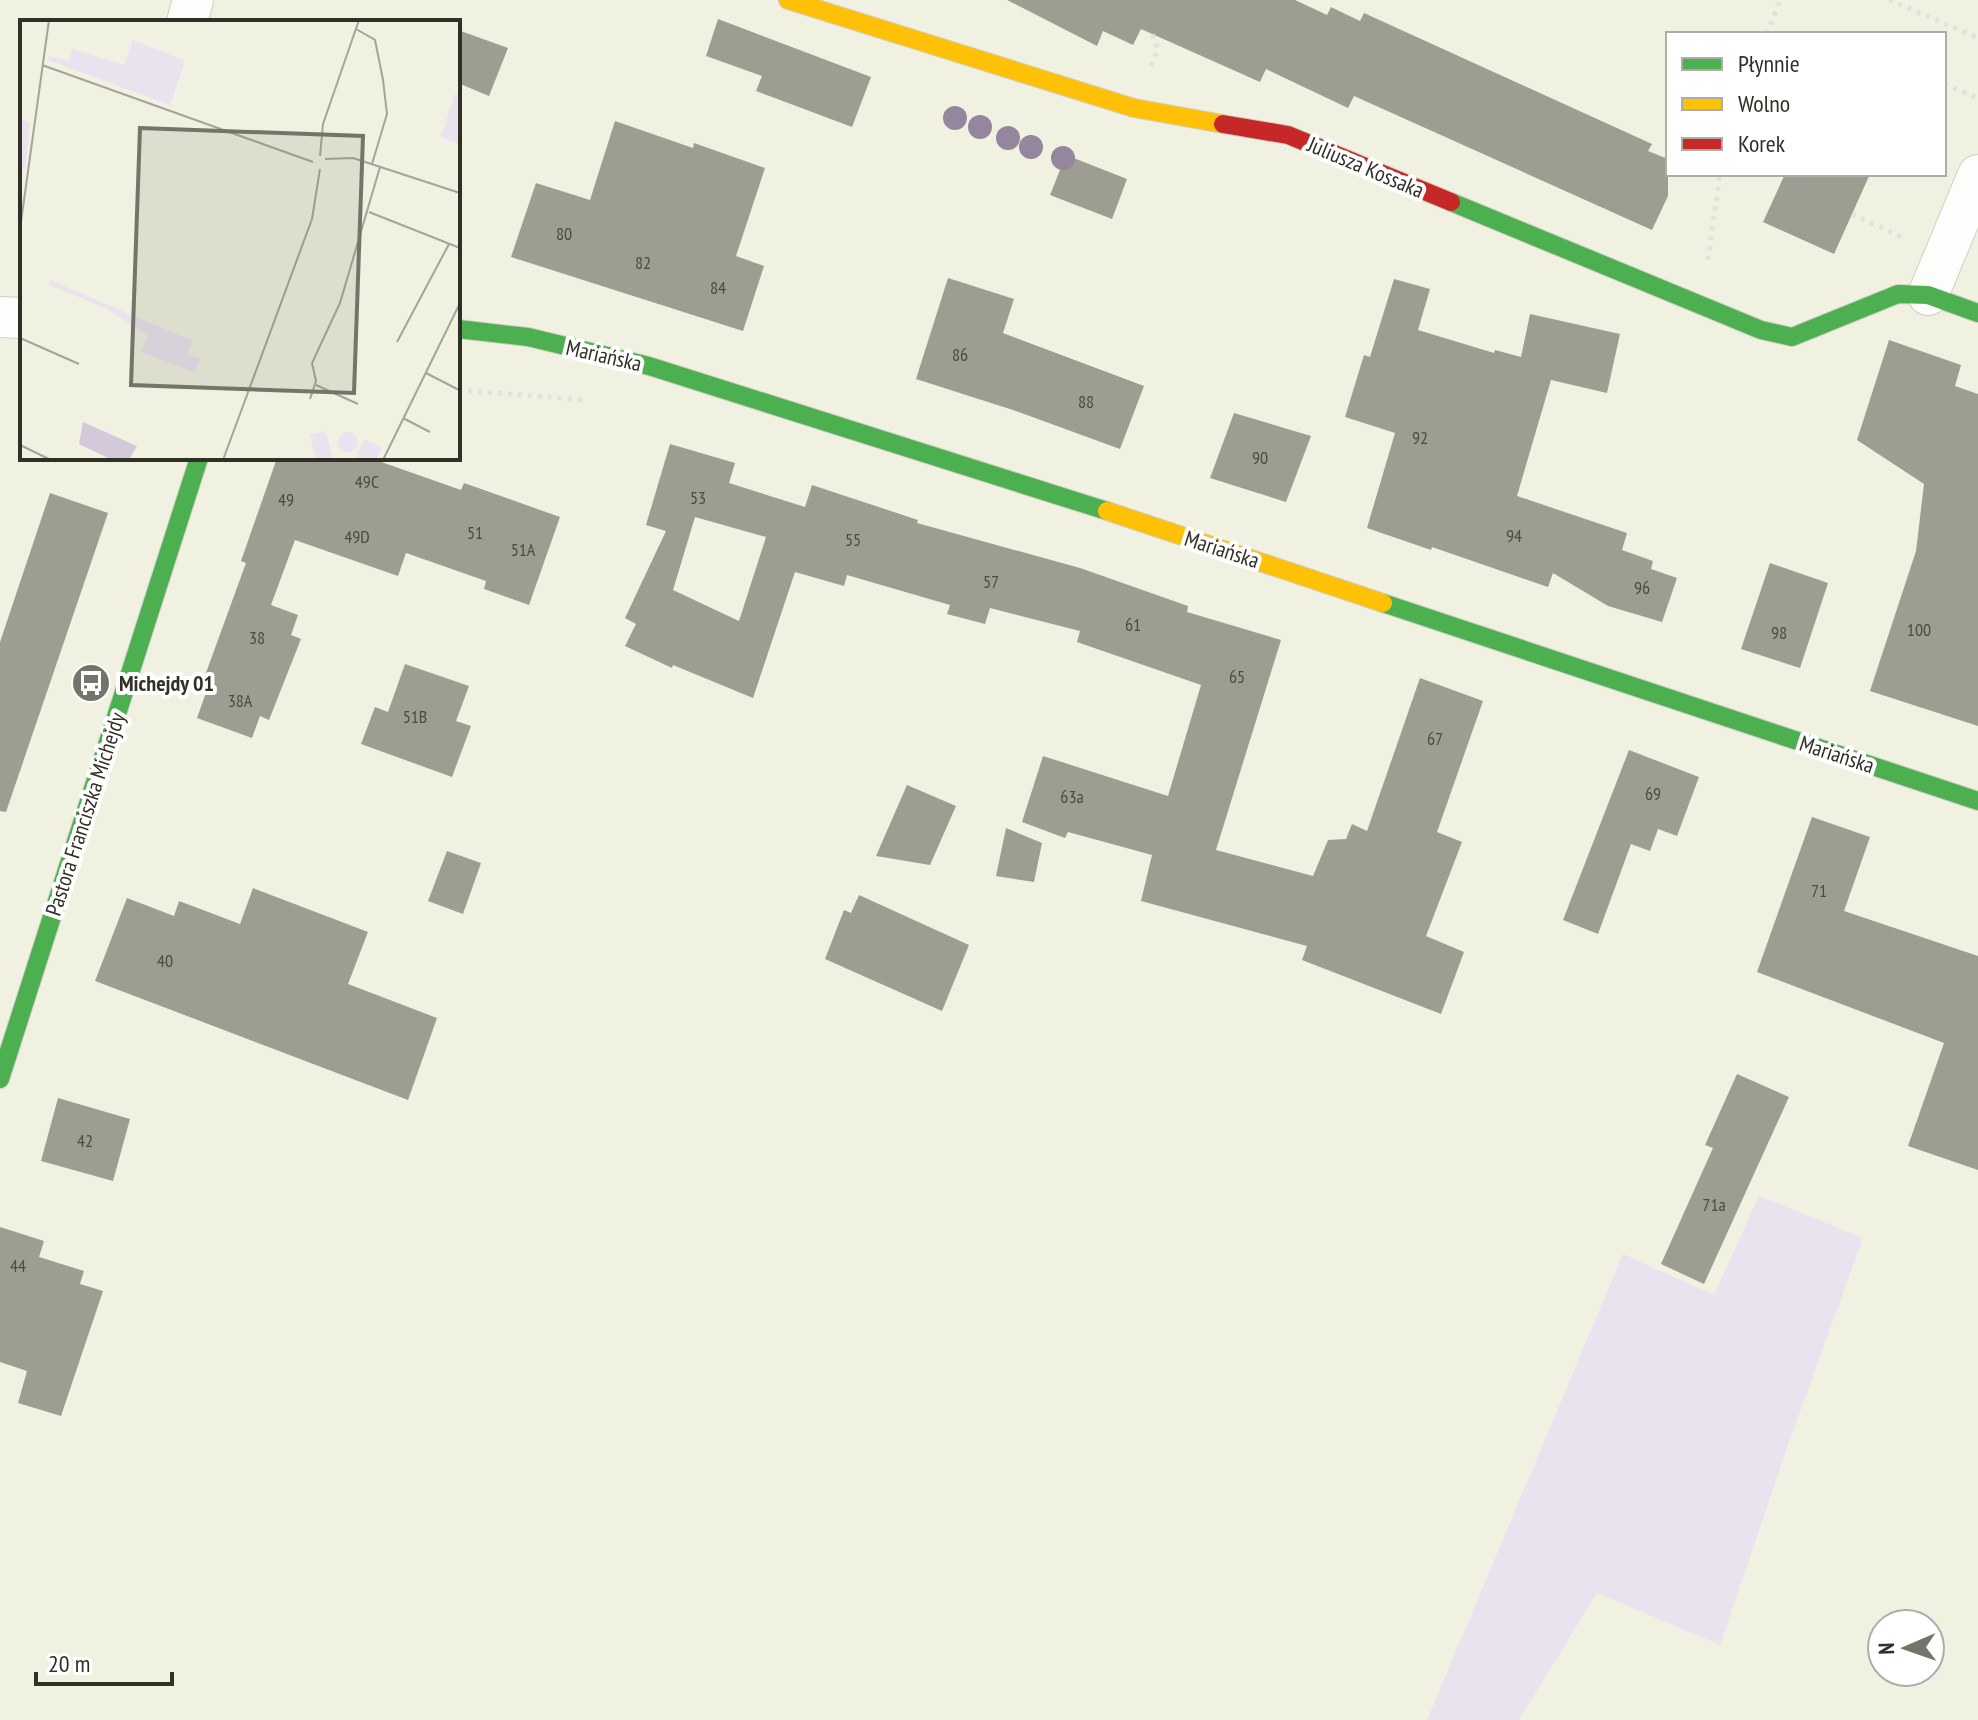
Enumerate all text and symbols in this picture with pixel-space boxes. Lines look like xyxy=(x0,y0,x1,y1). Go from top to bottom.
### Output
inset map xyxy=(20,20,460,460)
legend xyxy=(1666,32,1946,176)
text: Płynnie xyxy=(1738,48,1800,79)
text: Wolno xyxy=(1738,88,1790,119)
text: Korek xyxy=(1738,128,1786,159)
street label: Juliusza Kossaka xyxy=(1303,130,1428,204)
house number: 80 xyxy=(556,222,572,245)
house number: 82 xyxy=(635,251,651,274)
house number: 84 xyxy=(710,276,726,299)
street label: Mariańska xyxy=(563,333,645,377)
house number: 86 xyxy=(952,343,968,366)
house number: 88 xyxy=(1078,390,1094,413)
house number: 92 xyxy=(1412,426,1428,449)
house number: 90 xyxy=(1252,446,1268,469)
house number: 49C xyxy=(355,470,379,493)
house number: 53 xyxy=(690,486,706,509)
house number: 49 xyxy=(278,488,294,511)
house number: 51 xyxy=(467,521,483,544)
street label: Mariańska xyxy=(1181,524,1263,574)
house number: 94 xyxy=(1506,524,1522,547)
house number: 49D xyxy=(344,525,370,548)
house number: 55 xyxy=(845,528,861,551)
house number: 51A xyxy=(511,538,536,561)
house number: 57 xyxy=(983,570,999,593)
house number: 96 xyxy=(1634,576,1650,599)
house number: 61 xyxy=(1125,613,1141,636)
house number: 100 xyxy=(1907,618,1931,641)
house number: 98 xyxy=(1771,621,1787,644)
house number: 38 xyxy=(249,626,265,649)
bus stop icon: Michejdy 01 xyxy=(70,662,112,704)
house number: 65 xyxy=(1229,665,1245,688)
place label: Michejdy 01 xyxy=(119,669,214,697)
house number: 38A xyxy=(228,689,253,712)
house number: 51B xyxy=(403,705,427,728)
street label: Pastora Franciszka Michejdy xyxy=(39,708,131,919)
house number: 67 xyxy=(1427,727,1443,750)
street label: Mariańska xyxy=(1796,729,1878,779)
house number: 69 xyxy=(1645,782,1661,805)
house number: 63a xyxy=(1060,785,1084,808)
house number: 71 xyxy=(1811,879,1827,902)
house number: 40 xyxy=(157,949,173,972)
house number: 42 xyxy=(77,1129,93,1152)
house number: 71a xyxy=(1702,1193,1726,1216)
house number: 44 xyxy=(10,1254,26,1277)
north arrow xyxy=(1866,1608,1946,1688)
scale bar xyxy=(36,1636,172,1686)
text: N xyxy=(1872,1642,1900,1655)
text: 20 m xyxy=(48,1648,90,1679)

